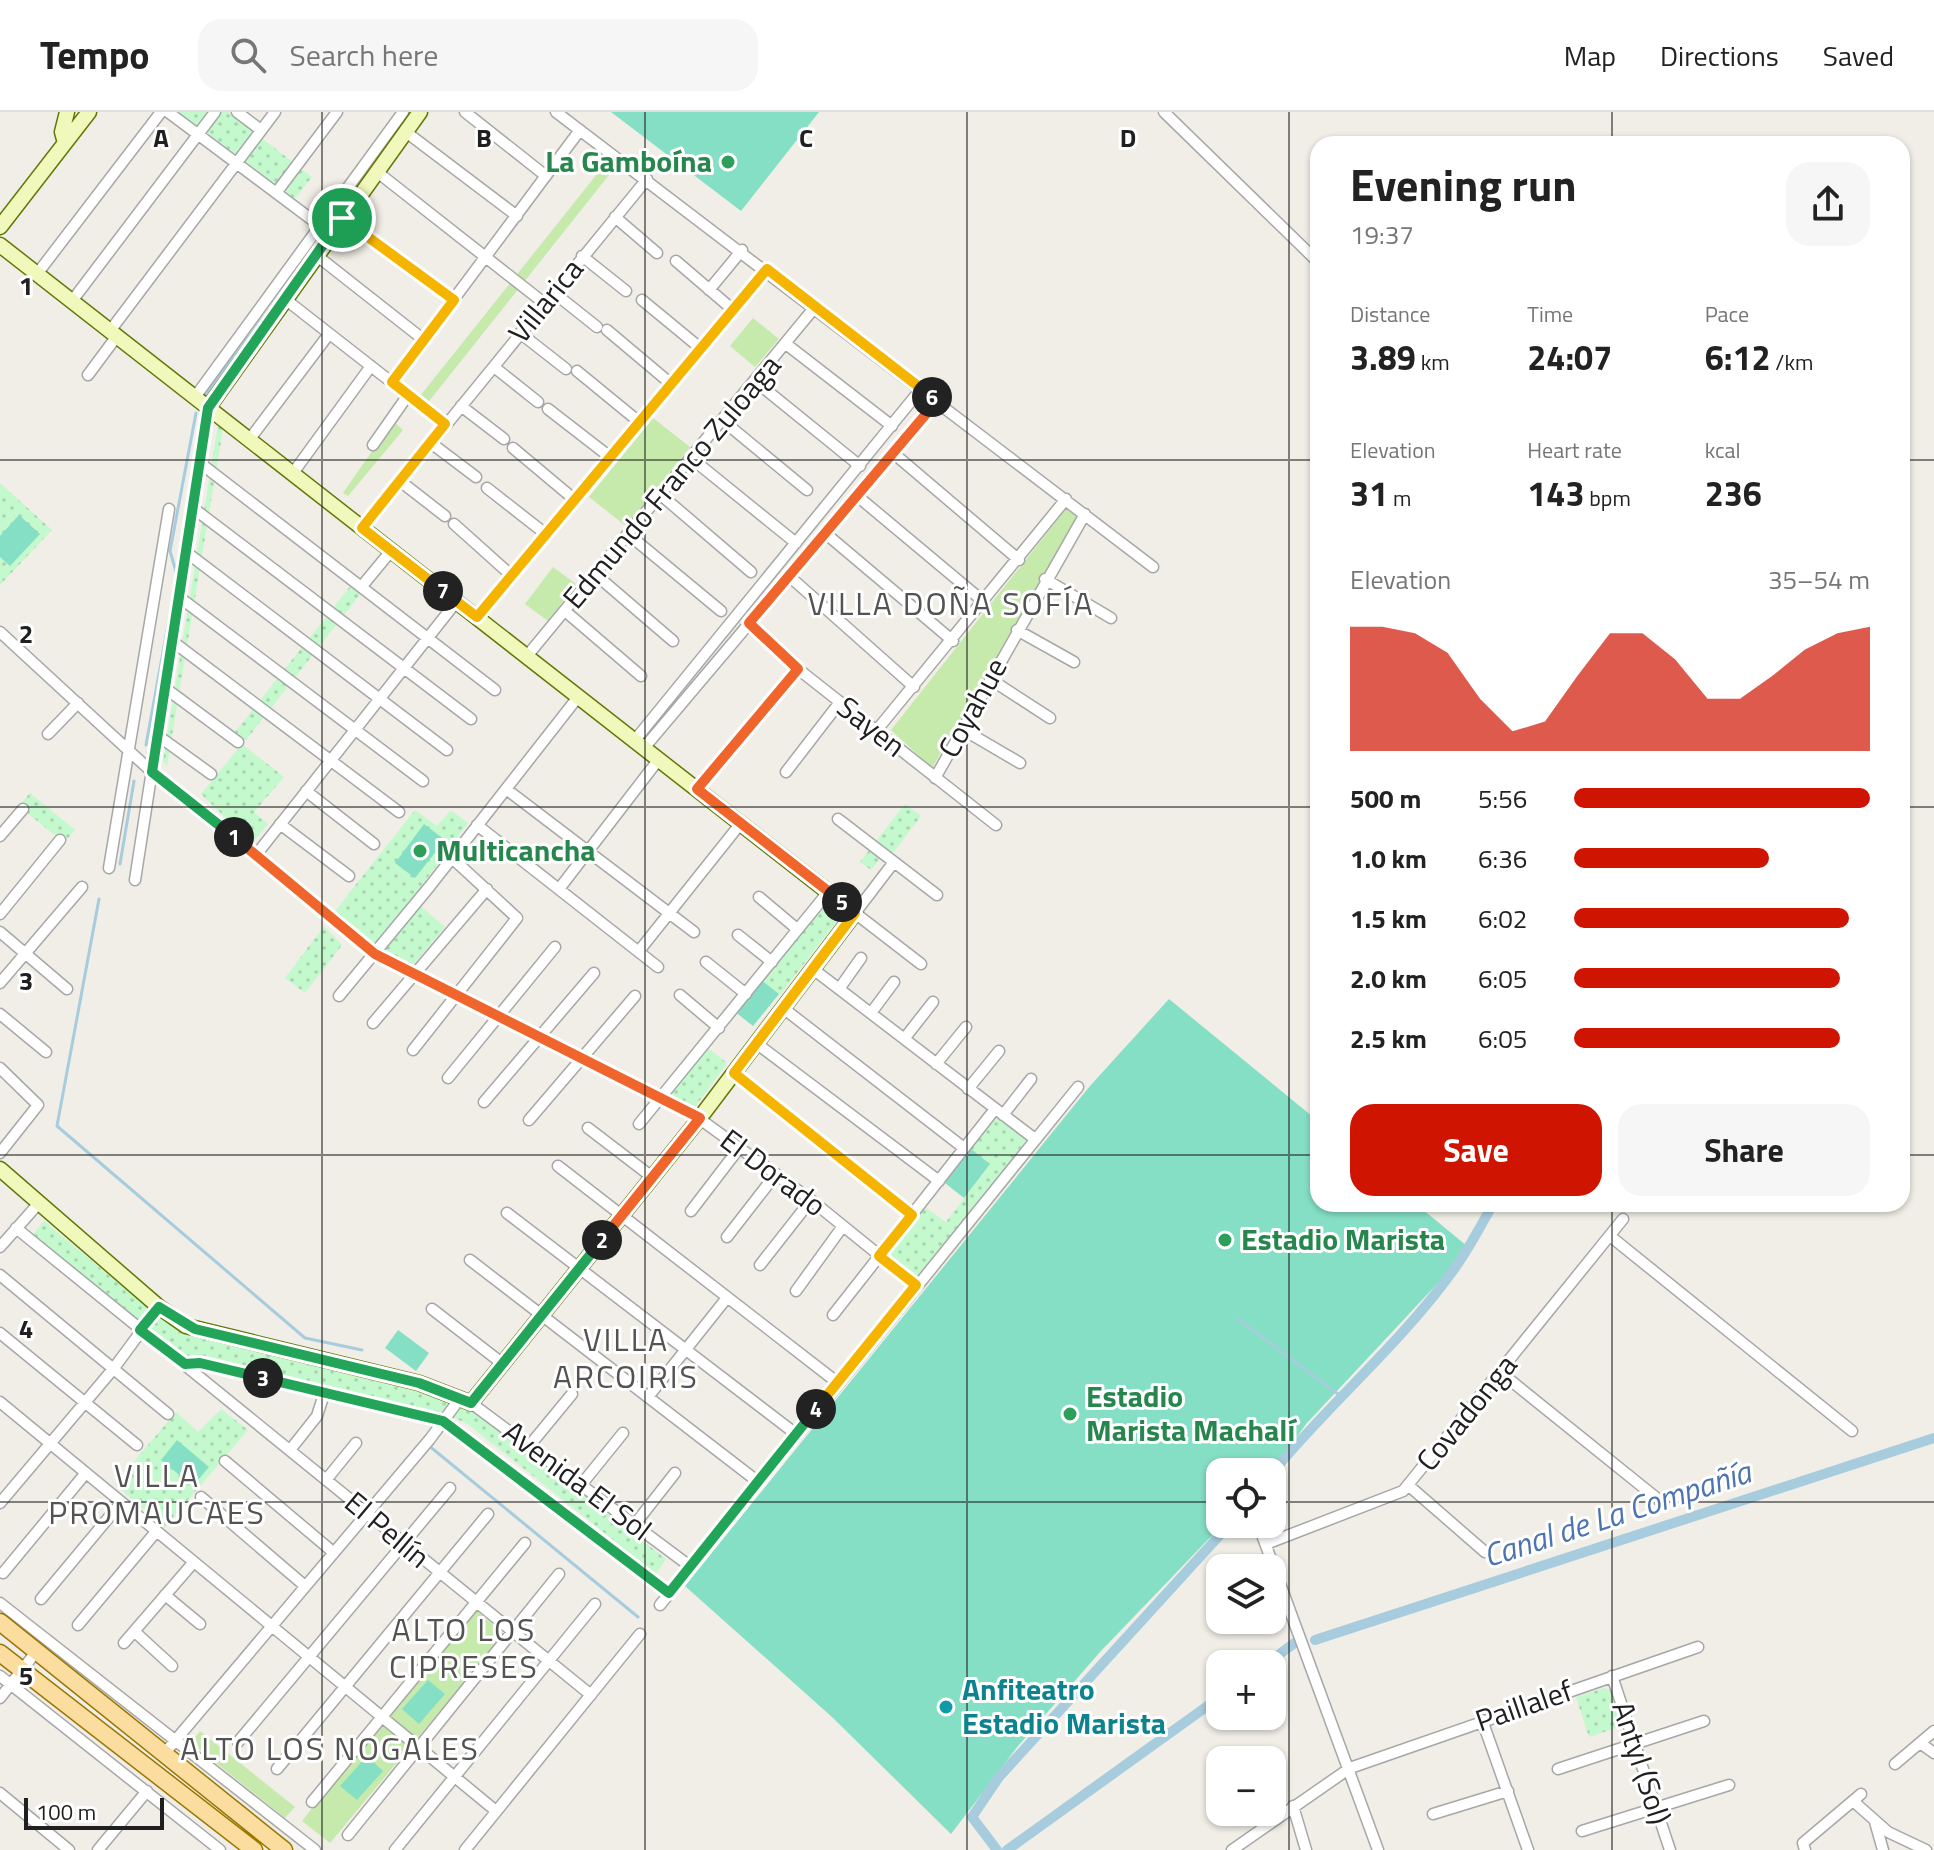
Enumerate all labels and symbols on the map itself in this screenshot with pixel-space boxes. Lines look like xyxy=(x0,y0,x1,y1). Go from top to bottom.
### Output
text: A xyxy=(153,118,169,157)
text: B xyxy=(476,118,492,157)
text: C xyxy=(799,118,813,157)
text: D xyxy=(1120,118,1136,157)
place label: La Gamboína xyxy=(545,138,712,184)
marker: La Gamboína xyxy=(719,153,737,171)
pin xyxy=(308,184,376,252)
street label: Villarica xyxy=(497,248,594,353)
text: 1 xyxy=(19,266,33,305)
street label: Edmundo Franco Zuloaga xyxy=(551,344,792,619)
pin: 6 xyxy=(912,377,952,417)
pin: 7 xyxy=(423,571,463,611)
district label: VILLA DOÑA SOFÍA xyxy=(807,579,1095,627)
text: 2 xyxy=(19,614,33,653)
street label: Coyahue xyxy=(926,649,1018,766)
street label: Sayen xyxy=(827,685,916,768)
pin: 1 xyxy=(214,817,254,857)
place label: Multicancha xyxy=(436,827,596,873)
marker: Multicancha xyxy=(411,842,429,860)
pin: 5 xyxy=(822,882,862,922)
text: 3 xyxy=(19,961,33,1000)
street label: El Dorado xyxy=(711,1117,836,1227)
place label: Estadio Marista xyxy=(1241,1216,1445,1262)
pin: 2 xyxy=(582,1220,622,1260)
marker: Estadio Marista xyxy=(1216,1231,1234,1249)
text: 4 xyxy=(19,1309,33,1348)
district label: VILLA ARCOIRIS xyxy=(553,1315,699,1400)
street label: Covadonga xyxy=(1405,1344,1528,1481)
pin: 3 xyxy=(243,1358,283,1398)
place label: Estadio Marista Machalí xyxy=(1086,1373,1297,1453)
pin: 4 xyxy=(796,1389,836,1429)
marker: Estadio Marista Machalí xyxy=(1061,1405,1079,1423)
street label: Avenida El Sol xyxy=(493,1409,662,1552)
water label: Canal de La Compañía xyxy=(1477,1447,1759,1579)
district label: VILLA PROMAUCAES xyxy=(48,1451,266,1536)
street label: El Pellín xyxy=(335,1480,441,1579)
district label: ALTO LOS CIPRESES xyxy=(389,1605,539,1690)
text: 5 xyxy=(19,1656,33,1695)
place label: Anfiteatro Estadio Marista xyxy=(962,1666,1166,1746)
street label: Paillalef xyxy=(1469,1667,1579,1743)
street label: Antyl (Sol) xyxy=(1600,1695,1683,1830)
marker: Anfiteatro Estadio Marista xyxy=(937,1698,955,1716)
district label: ALTO LOS NOGALES xyxy=(180,1724,480,1772)
scale bar xyxy=(24,1794,164,1830)

